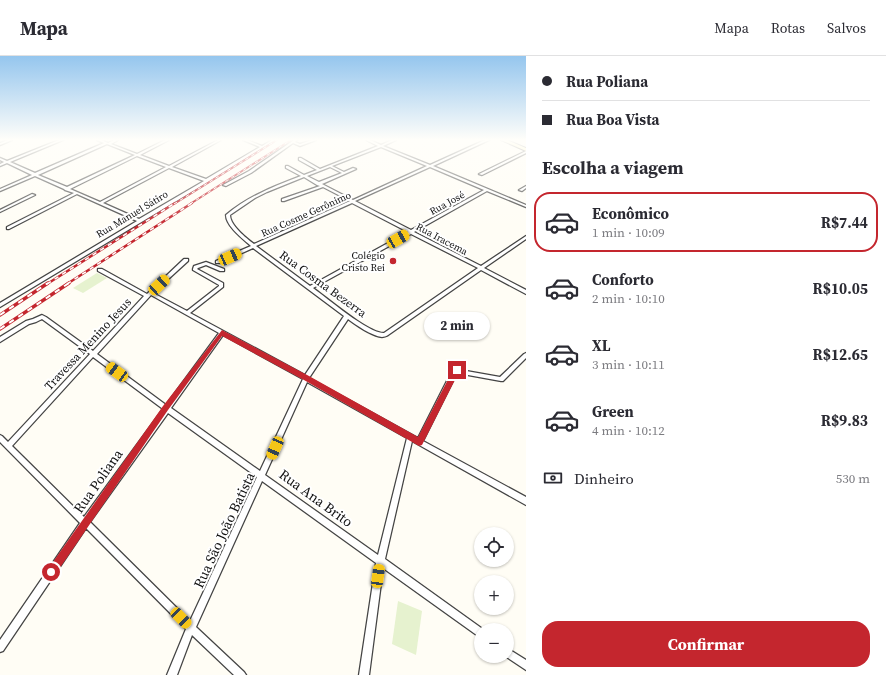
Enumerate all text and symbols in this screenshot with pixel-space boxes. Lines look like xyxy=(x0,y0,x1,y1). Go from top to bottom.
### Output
text: Mapa xyxy=(20,15,68,41)
text: Mapa xyxy=(714,18,749,38)
text: Rotas xyxy=(771,18,805,38)
text: Salvos xyxy=(827,18,866,38)
text: Rua Poliana xyxy=(566,71,648,92)
text: Rua Boa Vista xyxy=(566,109,660,130)
text: Escolha a viagem xyxy=(542,155,684,180)
street label: Rua Manuel Sátiro xyxy=(94,187,171,241)
street label: Rua Cosme Gerônimo xyxy=(259,188,354,240)
street label: Rua José xyxy=(427,188,467,218)
text: Econômico xyxy=(592,203,669,224)
icon: car xyxy=(544,204,580,240)
text: R$7.44 xyxy=(821,212,868,233)
street label: Rua Iracema xyxy=(414,220,471,258)
text: 1 min · 10:09 xyxy=(592,224,665,241)
car xyxy=(385,228,411,250)
car xyxy=(217,247,243,267)
street label: Rua Cosma Bezerra xyxy=(276,247,371,322)
place label: Colégio Cristo Rei xyxy=(342,249,386,274)
marker: Colégio Cristo Rei xyxy=(388,256,398,266)
text: Conforto xyxy=(592,269,654,290)
icon: car xyxy=(544,270,580,306)
car xyxy=(146,272,172,298)
text: R$10.05 xyxy=(813,278,868,299)
text: 2 min · 10:10 xyxy=(592,290,665,307)
street label: Travessa Menino Jesus xyxy=(41,294,135,394)
callout: 2 min xyxy=(424,312,490,340)
text: 2 min xyxy=(440,317,474,334)
text: XL xyxy=(592,335,611,356)
icon: car xyxy=(544,336,580,372)
text: R$12.65 xyxy=(813,344,868,365)
text: 3 min · 10:11 xyxy=(592,356,665,373)
car xyxy=(104,360,130,384)
route end xyxy=(448,361,466,379)
text: Green xyxy=(592,401,634,422)
icon: car xyxy=(544,402,580,438)
text: R$9.83 xyxy=(821,410,868,431)
text: 4 min · 10:12 xyxy=(592,422,665,439)
car xyxy=(265,435,285,461)
street label: Rua Poliana xyxy=(69,444,128,517)
street label: Rua Ana Brito xyxy=(275,464,357,532)
icon: cash xyxy=(542,467,564,489)
street label: Rua São João Batista xyxy=(188,468,260,591)
text: Dinheiro xyxy=(574,468,634,489)
text: 530 m xyxy=(836,470,870,487)
map controls xyxy=(474,527,514,663)
button: locate xyxy=(474,527,514,567)
route start xyxy=(42,563,60,581)
car xyxy=(370,563,386,589)
button: + xyxy=(474,575,514,615)
car xyxy=(168,605,194,631)
button: Confirmar xyxy=(542,621,870,667)
button: − xyxy=(474,623,514,663)

